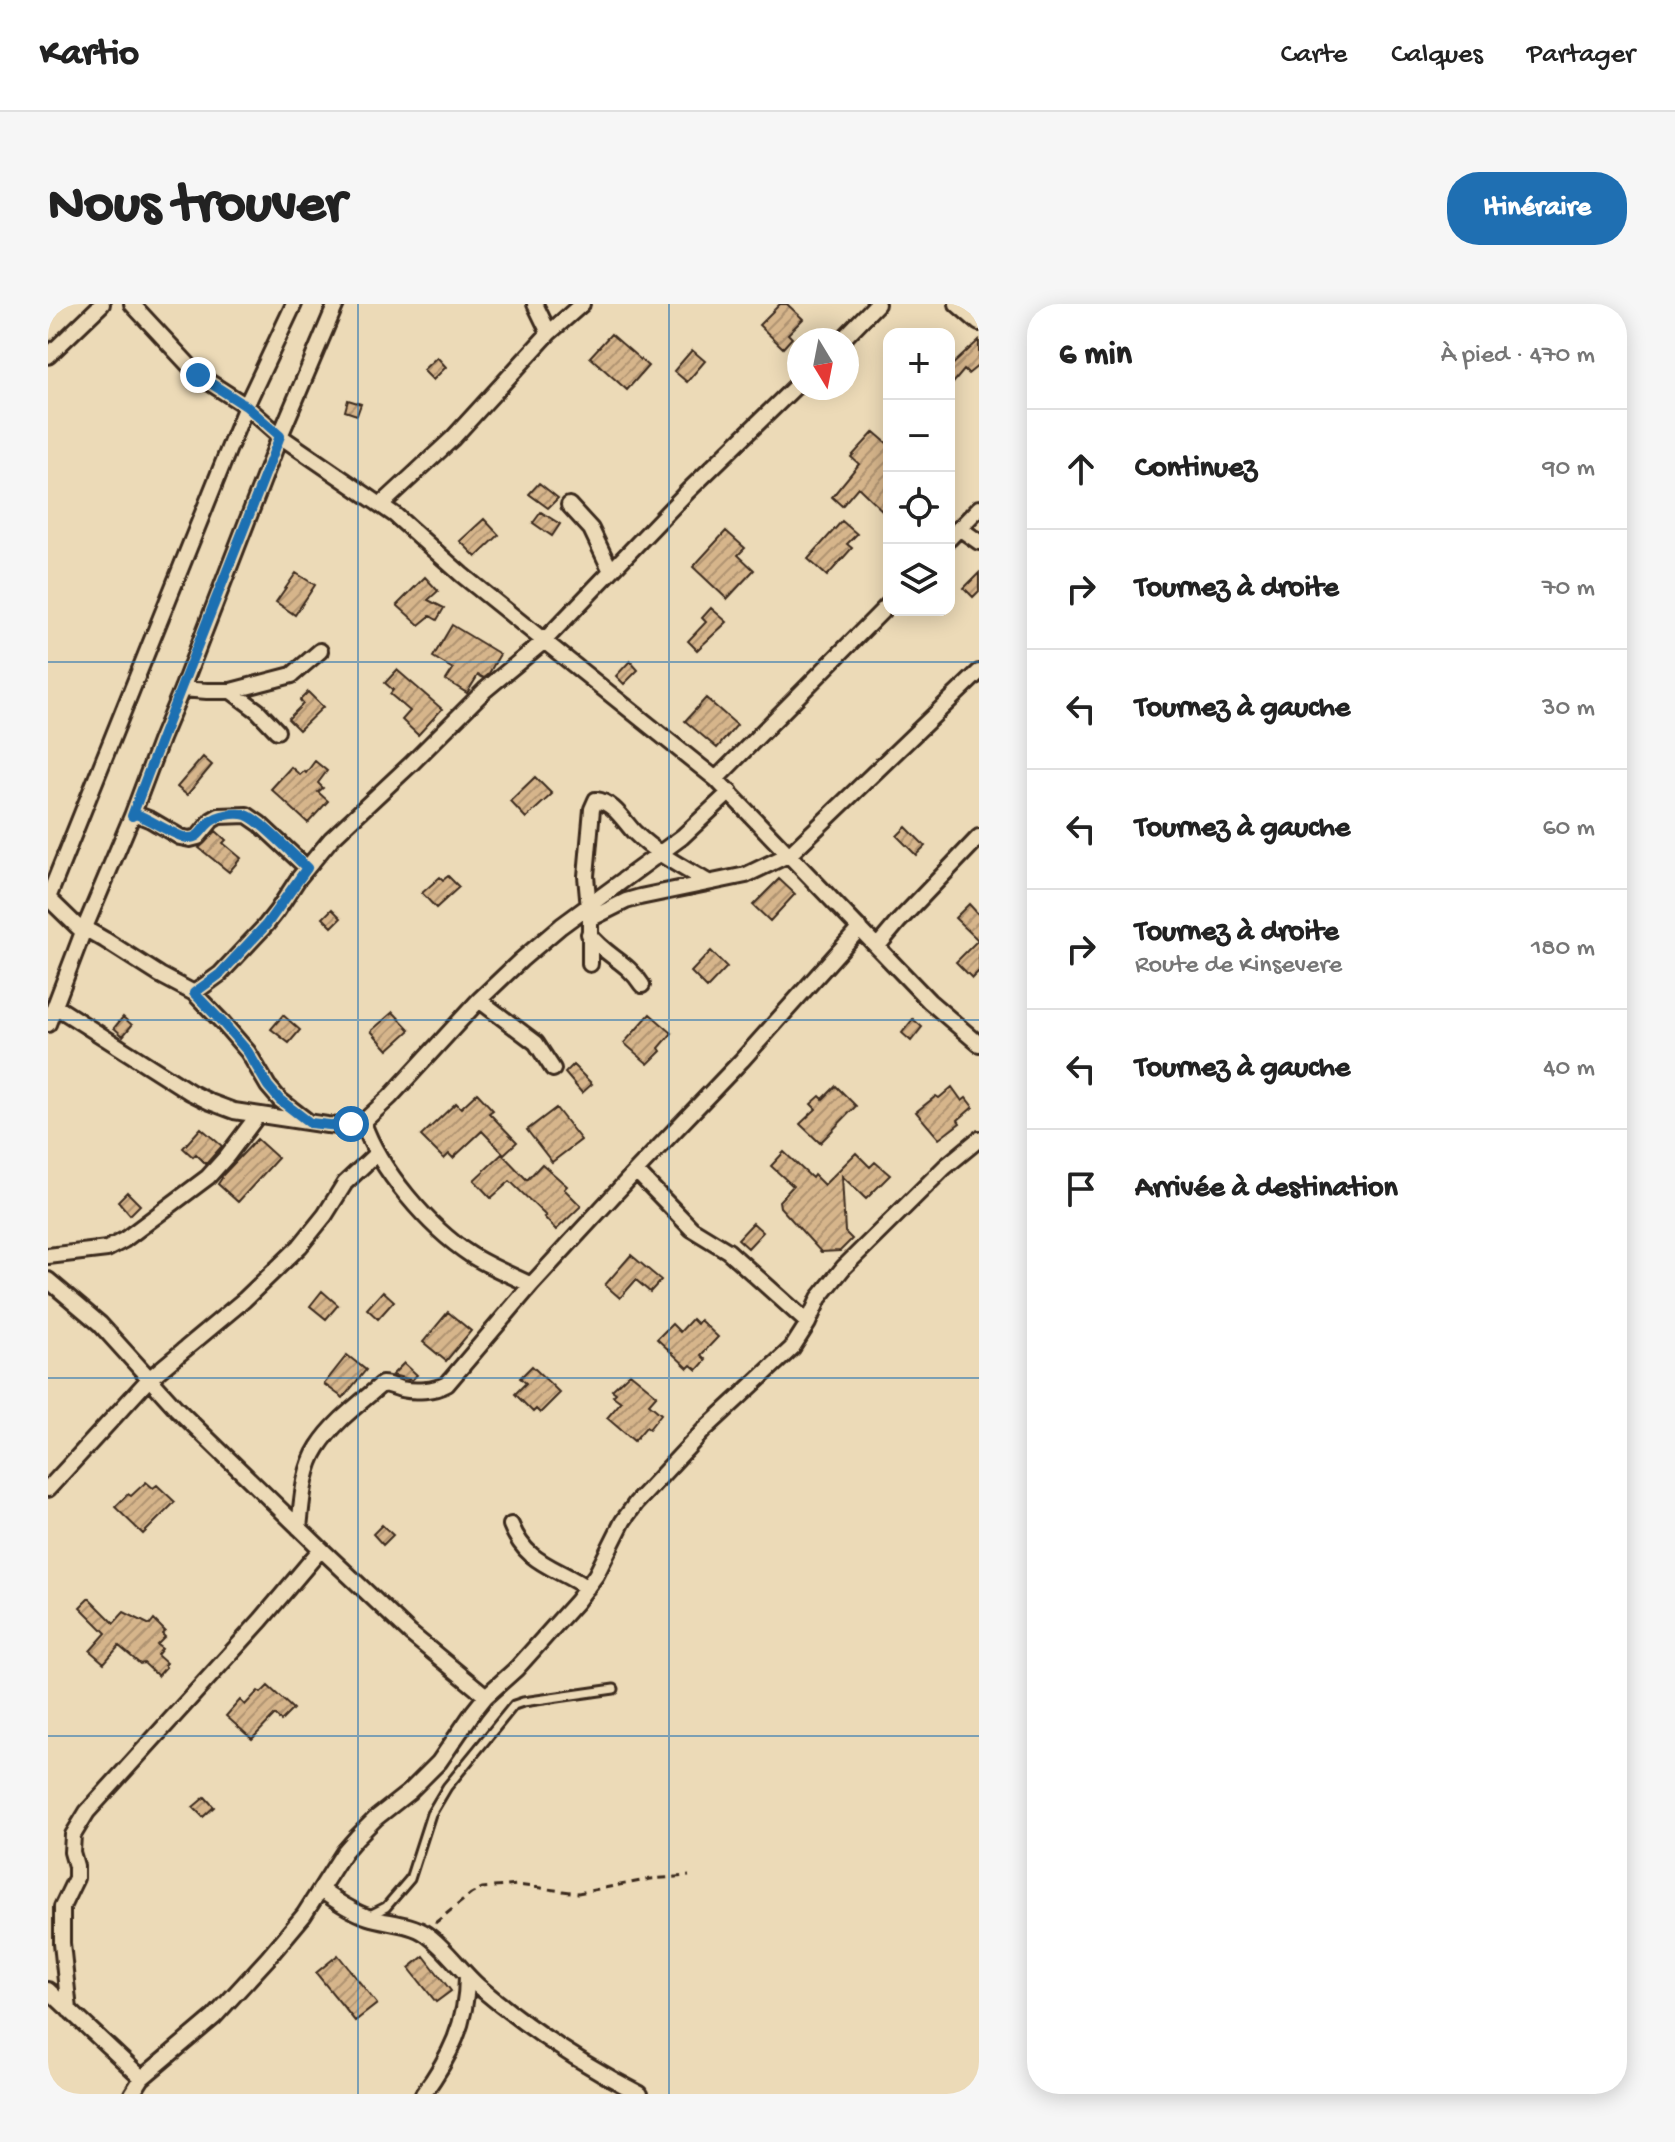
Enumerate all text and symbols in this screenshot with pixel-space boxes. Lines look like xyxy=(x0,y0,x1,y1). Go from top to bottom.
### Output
text: Kartio xyxy=(40,33,139,77)
text: Carte xyxy=(1281,39,1347,72)
text: Calques xyxy=(1391,39,1483,72)
text: Partager xyxy=(1527,39,1635,72)
button: Itinéraire xyxy=(1447,172,1627,245)
text: Nous trouver xyxy=(48,175,345,241)
north arrow xyxy=(787,328,859,400)
map controls xyxy=(883,328,955,616)
button: + xyxy=(883,328,955,400)
text: 6 min xyxy=(1059,336,1132,376)
text: À pied · 470 m xyxy=(1441,341,1595,372)
route end xyxy=(180,357,216,393)
button: − xyxy=(883,400,955,472)
icon: ahead xyxy=(1059,447,1103,491)
text: Continuez xyxy=(1135,452,1257,487)
text: 90 m xyxy=(1543,454,1595,485)
button: locate xyxy=(883,472,955,544)
button: layers xyxy=(883,544,955,616)
icon: right xyxy=(1059,567,1103,611)
text: Tournez à droite xyxy=(1135,572,1339,607)
text: 70 m xyxy=(1542,574,1595,605)
icon: left xyxy=(1059,687,1103,731)
text: Tournez à gauche xyxy=(1135,692,1350,727)
text: 30 m xyxy=(1542,694,1595,725)
icon: left xyxy=(1059,807,1103,851)
text: Tournez à gauche xyxy=(1135,812,1350,847)
text: 60 m xyxy=(1542,814,1595,845)
text: Tournez à droite xyxy=(1135,916,1339,951)
icon: right xyxy=(1059,927,1103,971)
text: 180 m xyxy=(1531,934,1595,965)
text: Route de Kinsevere xyxy=(1135,951,1342,982)
icon: left xyxy=(1059,1047,1103,1091)
text: Tournez à gauche xyxy=(1135,1052,1350,1087)
text: 40 m xyxy=(1543,1054,1595,1085)
route start xyxy=(333,1106,369,1142)
icon: arrive xyxy=(1059,1167,1103,1211)
text: Arrivée à destination xyxy=(1135,1172,1398,1207)

